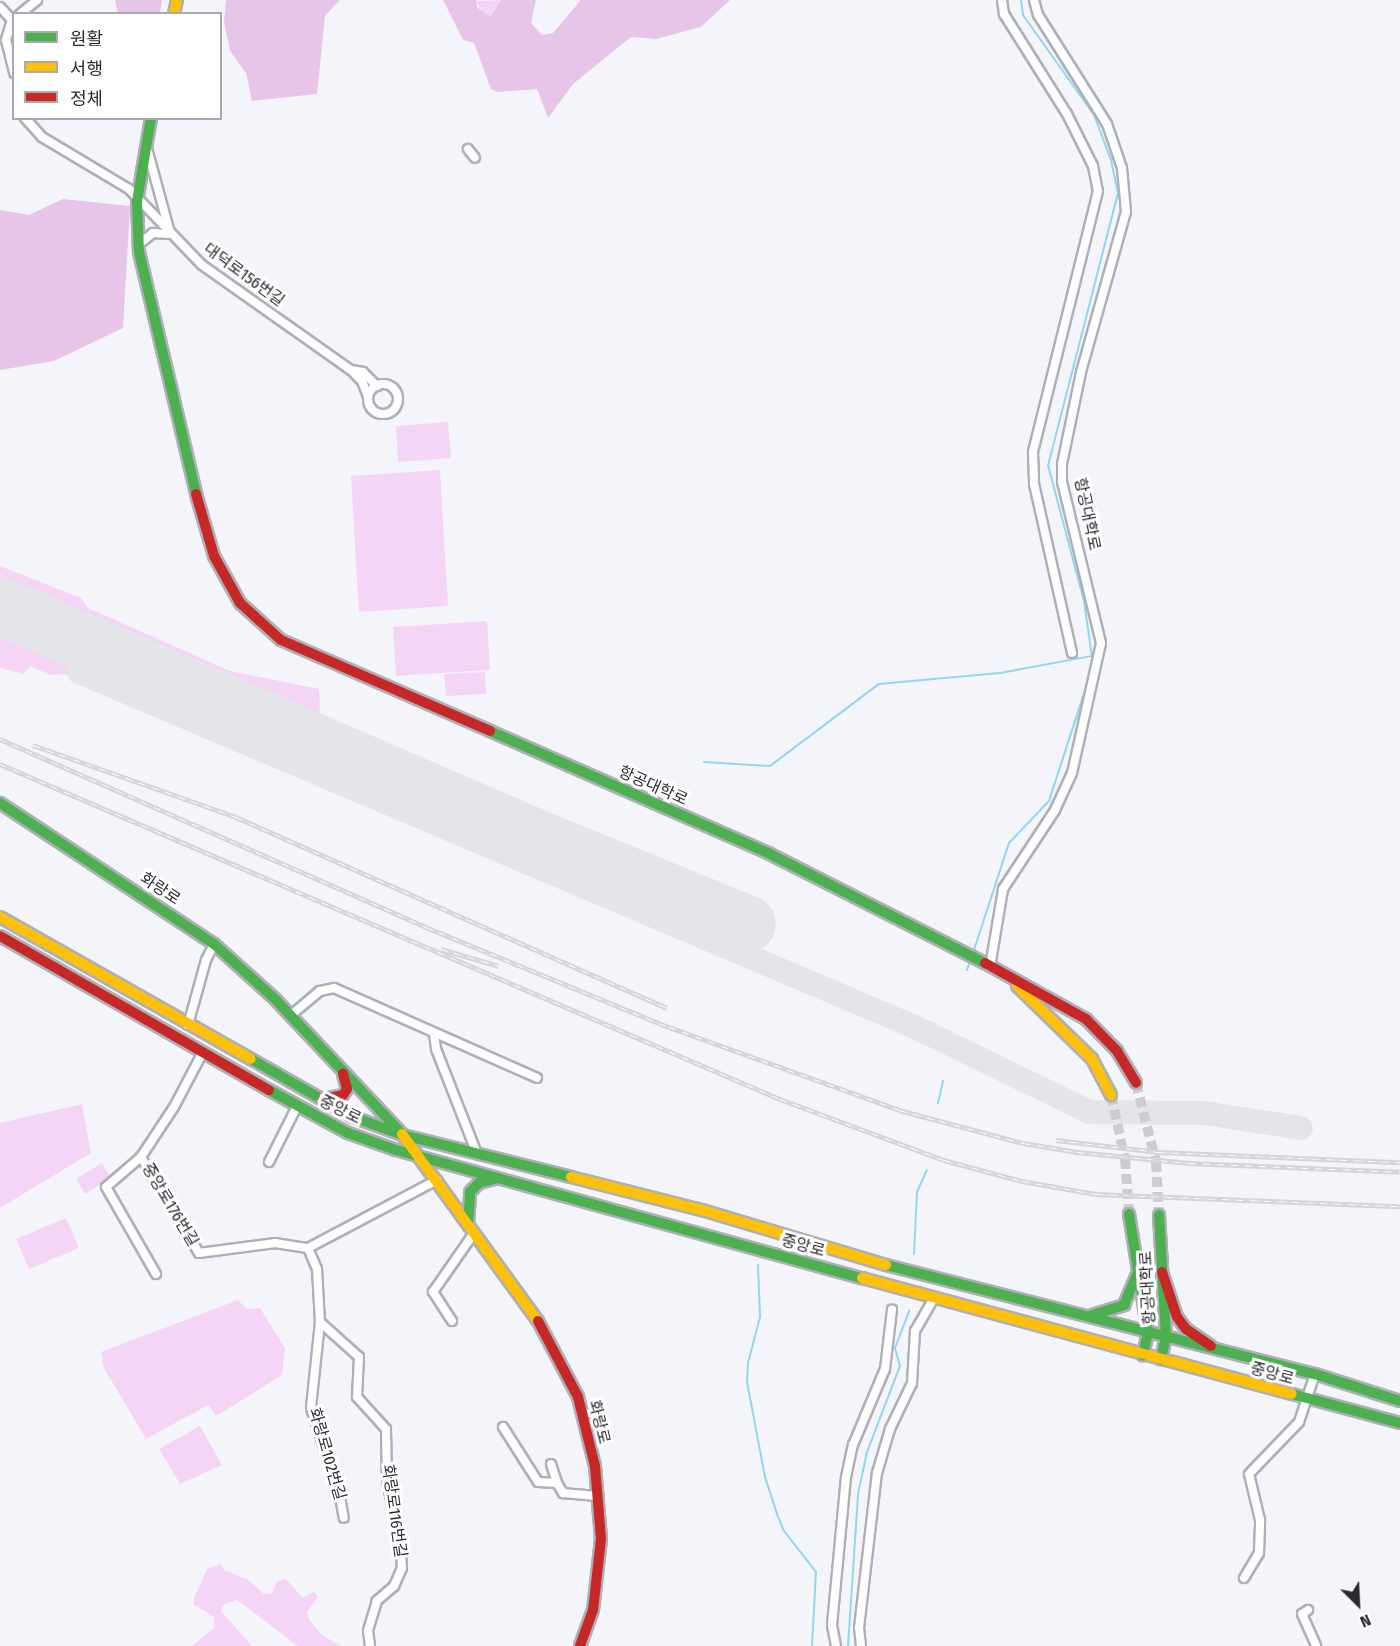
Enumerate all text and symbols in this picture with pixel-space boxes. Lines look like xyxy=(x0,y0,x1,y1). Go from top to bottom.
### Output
legend xyxy=(12,12,222,120)
text: 원활 xyxy=(70,28,103,50)
text: 서행 xyxy=(70,58,103,80)
text: 정체 xyxy=(70,88,103,110)
street label: 대덕로156번길 xyxy=(200,239,288,311)
street label: 항공대학로 xyxy=(1070,476,1104,552)
street label: 항공대학로 xyxy=(615,762,691,810)
street label: 화랑로 xyxy=(136,869,184,909)
street label: 중앙로 xyxy=(316,1092,364,1128)
street label: 중앙로176번길 xyxy=(138,1160,202,1250)
street label: 중앙로 xyxy=(779,1231,827,1261)
street label: 항공대학로 xyxy=(1136,1251,1160,1325)
street label: 중앙로 xyxy=(1248,1359,1296,1389)
street label: 화랑로 xyxy=(584,1398,614,1446)
street label: 화랑로102번길 xyxy=(305,1406,349,1502)
street label: 화랑로116번길 xyxy=(378,1463,410,1559)
north arrow xyxy=(1328,1574,1388,1634)
text: N xyxy=(1357,1610,1374,1632)

